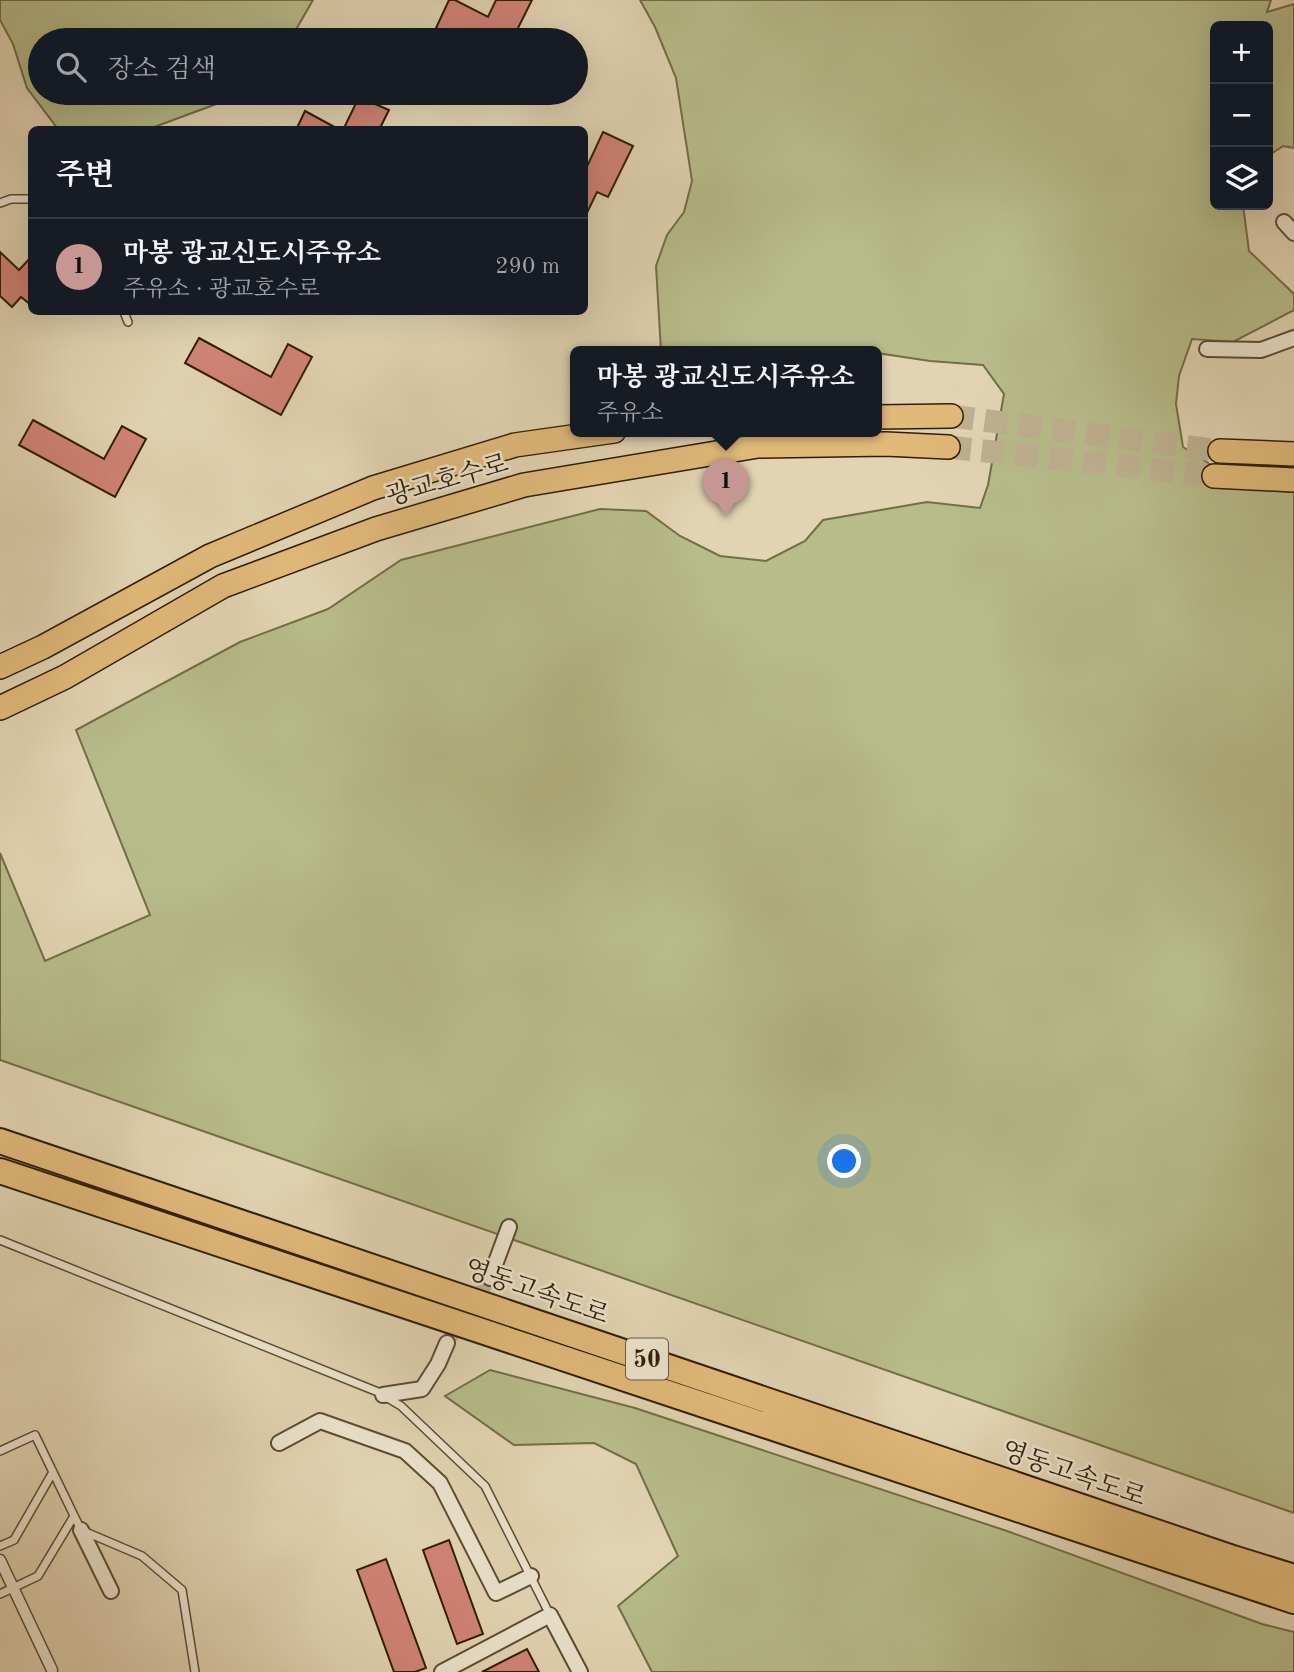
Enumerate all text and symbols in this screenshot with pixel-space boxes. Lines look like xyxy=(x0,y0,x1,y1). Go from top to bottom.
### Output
map controls xyxy=(1210,21,1273,210)
button: + xyxy=(1210,21,1273,84)
search box xyxy=(28,28,588,105)
icon: search xyxy=(52,48,90,86)
text: 장소 검색 xyxy=(108,57,216,83)
button: − xyxy=(1210,84,1273,147)
button: layers xyxy=(1210,147,1273,210)
text: 주변 xyxy=(56,161,114,191)
text: 마봉 광교신도시주유소 xyxy=(123,241,381,267)
text: 1 xyxy=(72,255,86,278)
text: 290 m xyxy=(495,255,560,278)
text: 주유소 · 광교호수로 xyxy=(123,278,320,301)
popup xyxy=(570,346,882,437)
text: 마봉 광교신도시주유소 xyxy=(597,365,855,391)
text: 주유소 xyxy=(597,402,663,425)
street label: 광교호수로 xyxy=(383,449,511,511)
pin: 1 xyxy=(703,459,749,517)
your location xyxy=(827,1144,861,1178)
street label: 영동고속도로 xyxy=(461,1254,612,1330)
road number: 50 xyxy=(626,1338,668,1380)
street label: 영동고속도로 xyxy=(998,1436,1149,1512)

